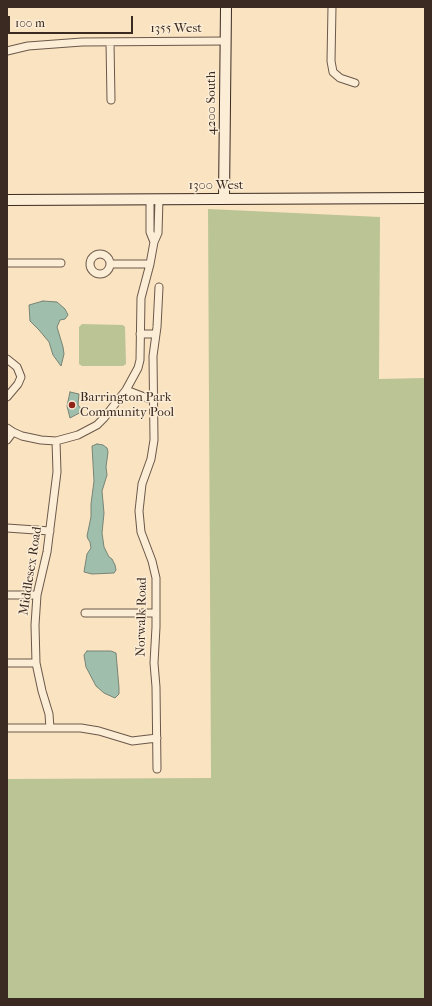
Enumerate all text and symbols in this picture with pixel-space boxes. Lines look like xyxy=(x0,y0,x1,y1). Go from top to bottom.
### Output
scale bar xyxy=(10,8,135,34)
text: 100 m xyxy=(15,16,45,30)
street label: 1355 West xyxy=(150,21,202,37)
street label: 4200 South xyxy=(204,71,220,135)
street label: 1300 West xyxy=(189,178,243,194)
place label: Barrington Park Community Pool xyxy=(80,390,174,421)
marker: Barrington Park Community Pool xyxy=(67,400,77,410)
street label: Middlesex Road xyxy=(16,526,46,616)
street label: Norwalk Road xyxy=(134,577,150,657)

